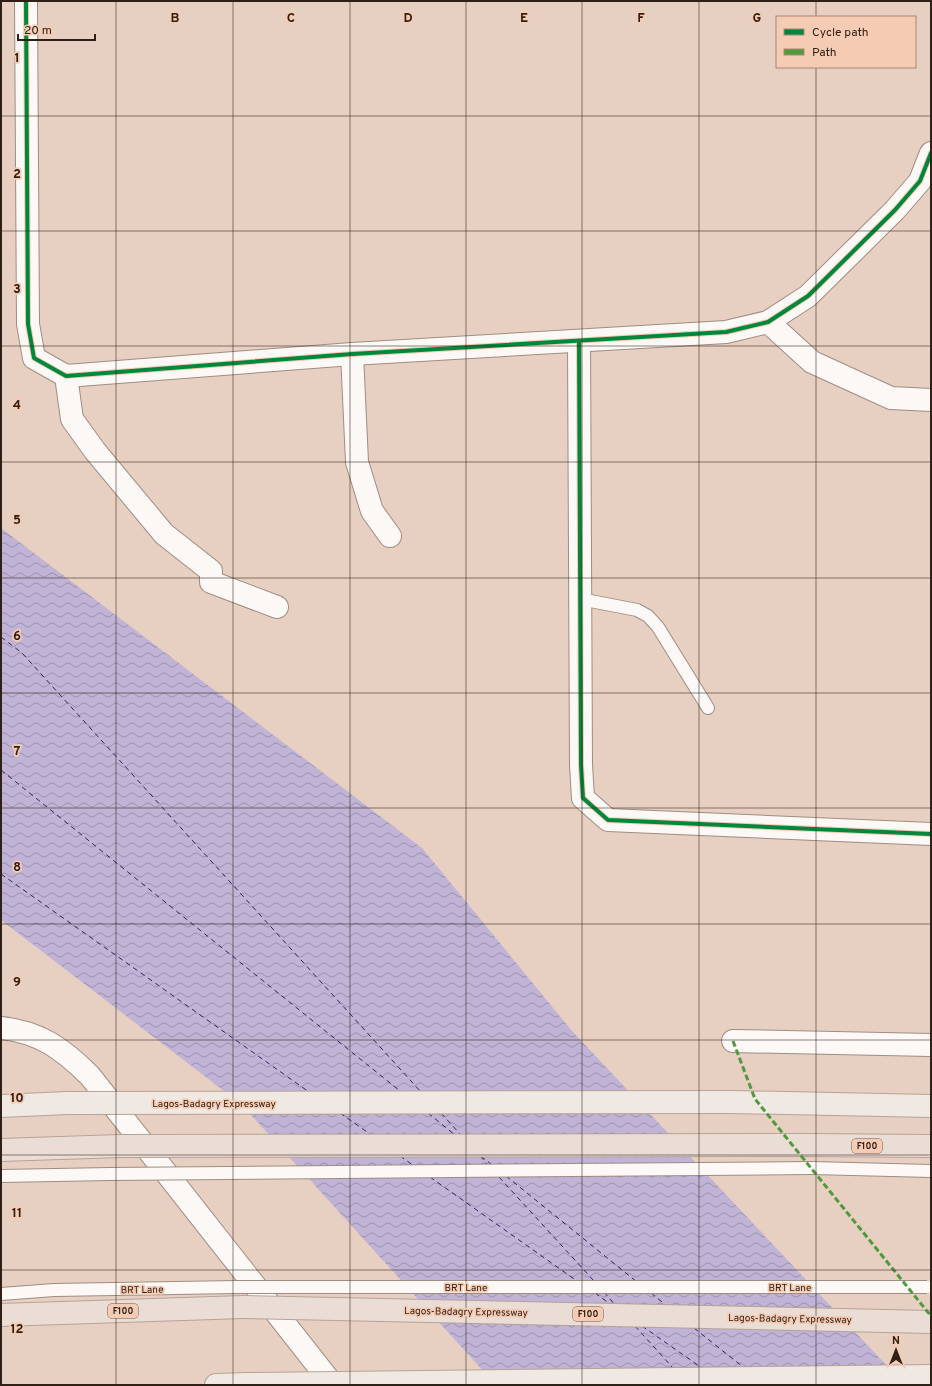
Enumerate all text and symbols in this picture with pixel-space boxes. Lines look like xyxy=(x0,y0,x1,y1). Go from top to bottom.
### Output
text: B xyxy=(171,11,180,27)
text: C xyxy=(287,11,295,27)
text: D xyxy=(403,11,413,27)
text: E xyxy=(520,11,528,27)
text: F xyxy=(637,11,645,27)
text: G xyxy=(753,11,762,27)
scale bar xyxy=(18,16,95,42)
legend xyxy=(776,16,916,68)
text: 20 m xyxy=(24,23,52,39)
text: Cycle path xyxy=(812,25,869,41)
text: Path xyxy=(812,45,837,61)
text: 1 xyxy=(14,51,20,67)
text: 2 xyxy=(13,167,21,183)
text: 3 xyxy=(13,282,21,298)
text: 4 xyxy=(13,398,21,414)
text: 5 xyxy=(13,513,21,529)
text: 6 xyxy=(13,629,21,645)
text: 7 xyxy=(14,744,21,760)
text: 8 xyxy=(13,860,21,876)
text: 9 xyxy=(13,975,21,991)
text: 10 xyxy=(10,1091,24,1107)
street label: Lagos-Badagry Expressway xyxy=(152,1098,276,1111)
road number: F100 xyxy=(852,1139,882,1153)
text: 11 xyxy=(12,1206,22,1222)
street label: BRT Lane xyxy=(445,1282,487,1295)
street label: BRT Lane xyxy=(769,1282,811,1295)
street label: BRT Lane xyxy=(120,1284,164,1297)
road number: F100 xyxy=(108,1304,138,1318)
street label: Lagos-Badagry Expressway xyxy=(404,1305,528,1320)
road number: F100 xyxy=(573,1307,603,1321)
street label: Lagos-Badagry Expressway xyxy=(728,1312,852,1327)
text: 12 xyxy=(10,1322,24,1338)
north arrow xyxy=(876,1330,916,1370)
text: N xyxy=(892,1334,900,1348)

